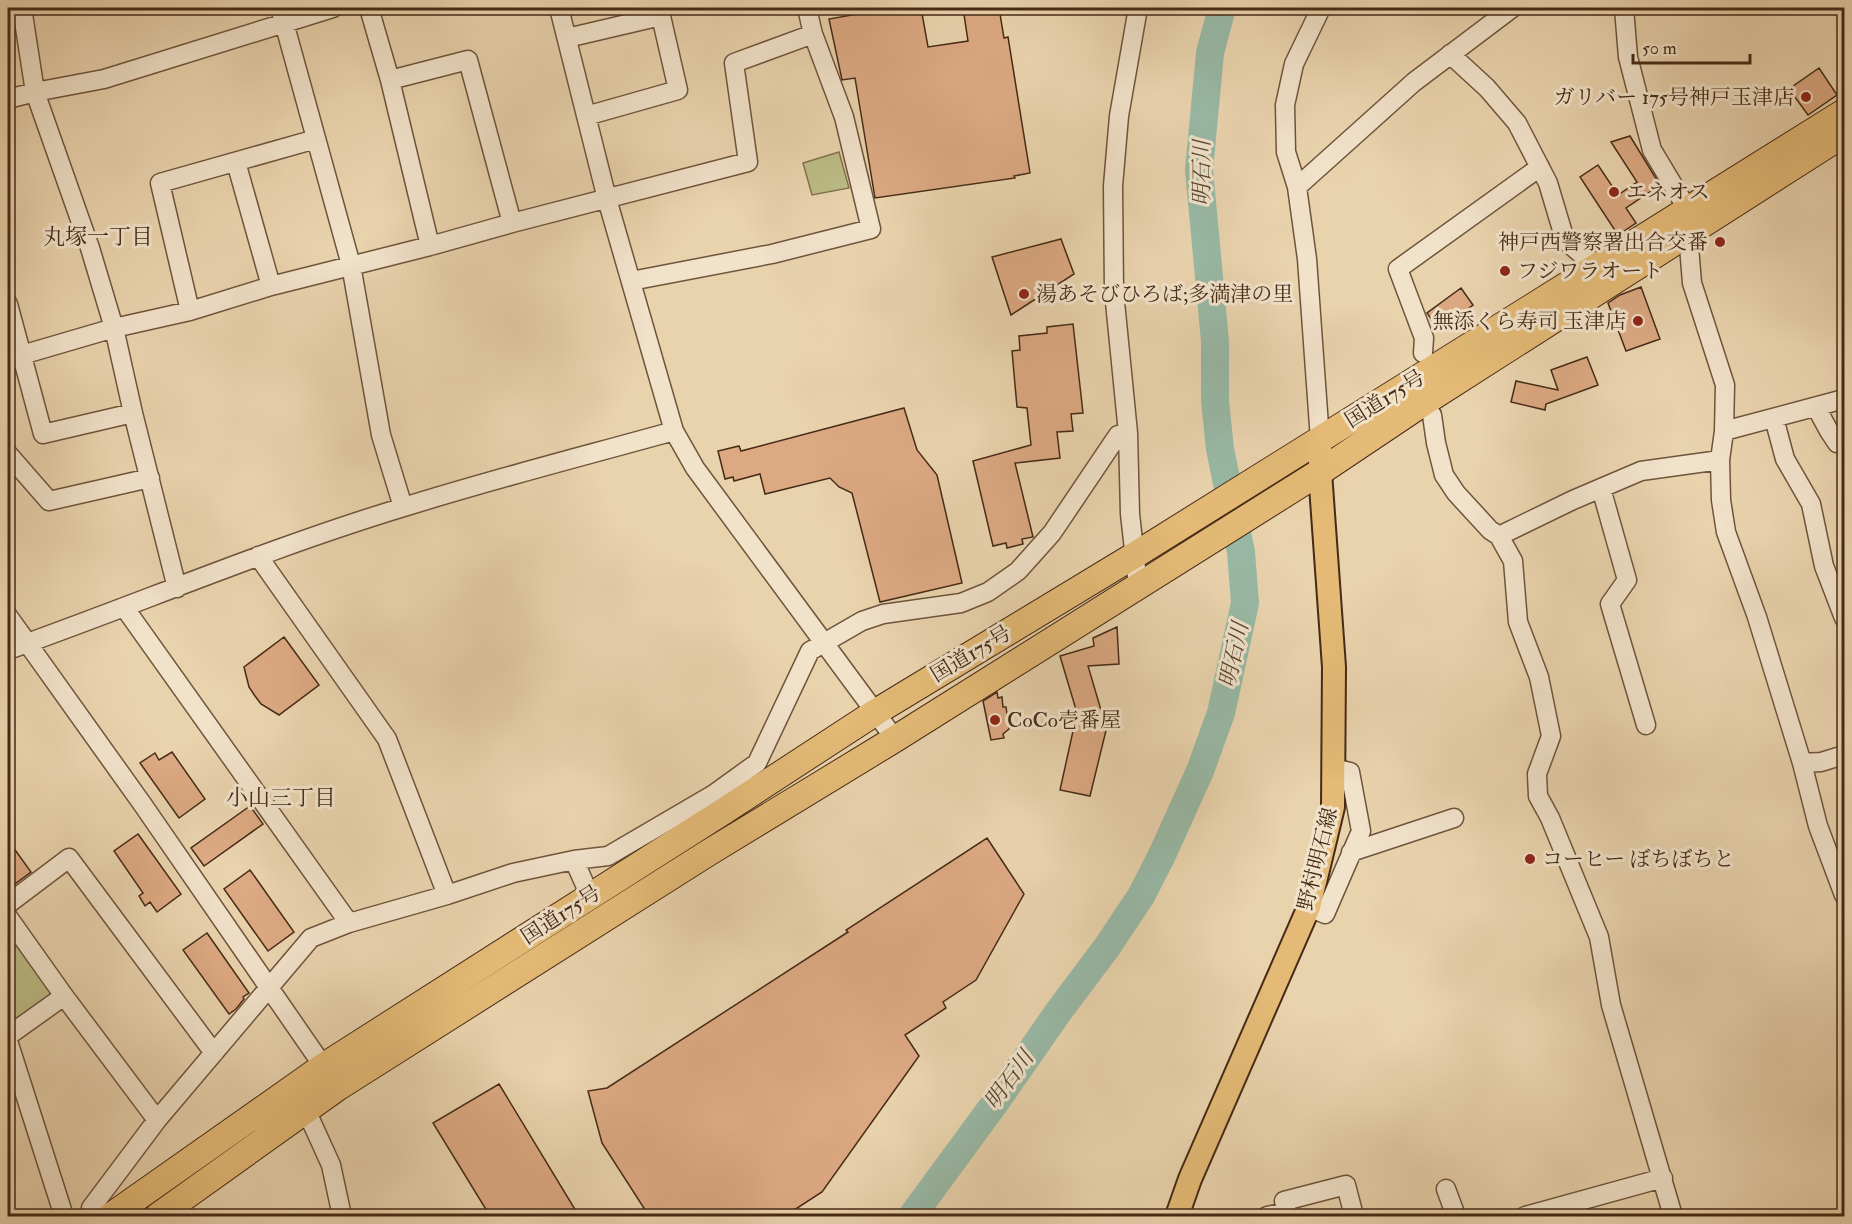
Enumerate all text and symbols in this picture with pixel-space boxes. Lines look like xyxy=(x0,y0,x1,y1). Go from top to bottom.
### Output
scale bar xyxy=(1633,27,1750,65)
text: 50 m xyxy=(1642,37,1677,60)
place label: ガリバー 175号神戸玉津店 xyxy=(1554,84,1794,111)
marker: ガリバー 175号神戸玉津店 xyxy=(1799,90,1813,104)
water label: 明石川 xyxy=(1188,138,1216,206)
place label: エネオス xyxy=(1626,179,1710,206)
marker: エネオス xyxy=(1607,185,1621,199)
district label: 丸塚一丁目 xyxy=(43,223,153,251)
place label: 神戸西警察署出合交番 xyxy=(1498,229,1708,256)
marker: 神戸西警察署出合交番 xyxy=(1713,235,1727,249)
place label: フジワラオート xyxy=(1517,258,1663,285)
marker: フジワラオート xyxy=(1498,264,1512,278)
place label: 湯あそびひろば;多満津の里 xyxy=(1036,281,1293,308)
marker: 湯あそびひろば;多満津の里 xyxy=(1017,287,1031,301)
place label: 無添くら寿司 玉津店 xyxy=(1433,308,1626,335)
marker: 無添くら寿司 玉津店 xyxy=(1631,314,1645,328)
street label: 国道175号 xyxy=(1340,364,1430,434)
water label: 明石川 xyxy=(1213,618,1255,690)
street label: 国道175号 xyxy=(926,619,1016,689)
place label: CoCo壱番屋 xyxy=(1007,707,1121,734)
marker: CoCo壱番屋 xyxy=(988,713,1002,727)
district label: 小山三丁目 xyxy=(226,784,336,812)
street label: 野村明石線 xyxy=(1292,805,1344,913)
place label: コーヒー ぼちぼちと xyxy=(1542,846,1735,873)
marker: コーヒー ぼちぼちと xyxy=(1523,852,1537,866)
street label: 国道175号 xyxy=(516,879,606,951)
water label: 明石川 xyxy=(978,1043,1041,1115)

